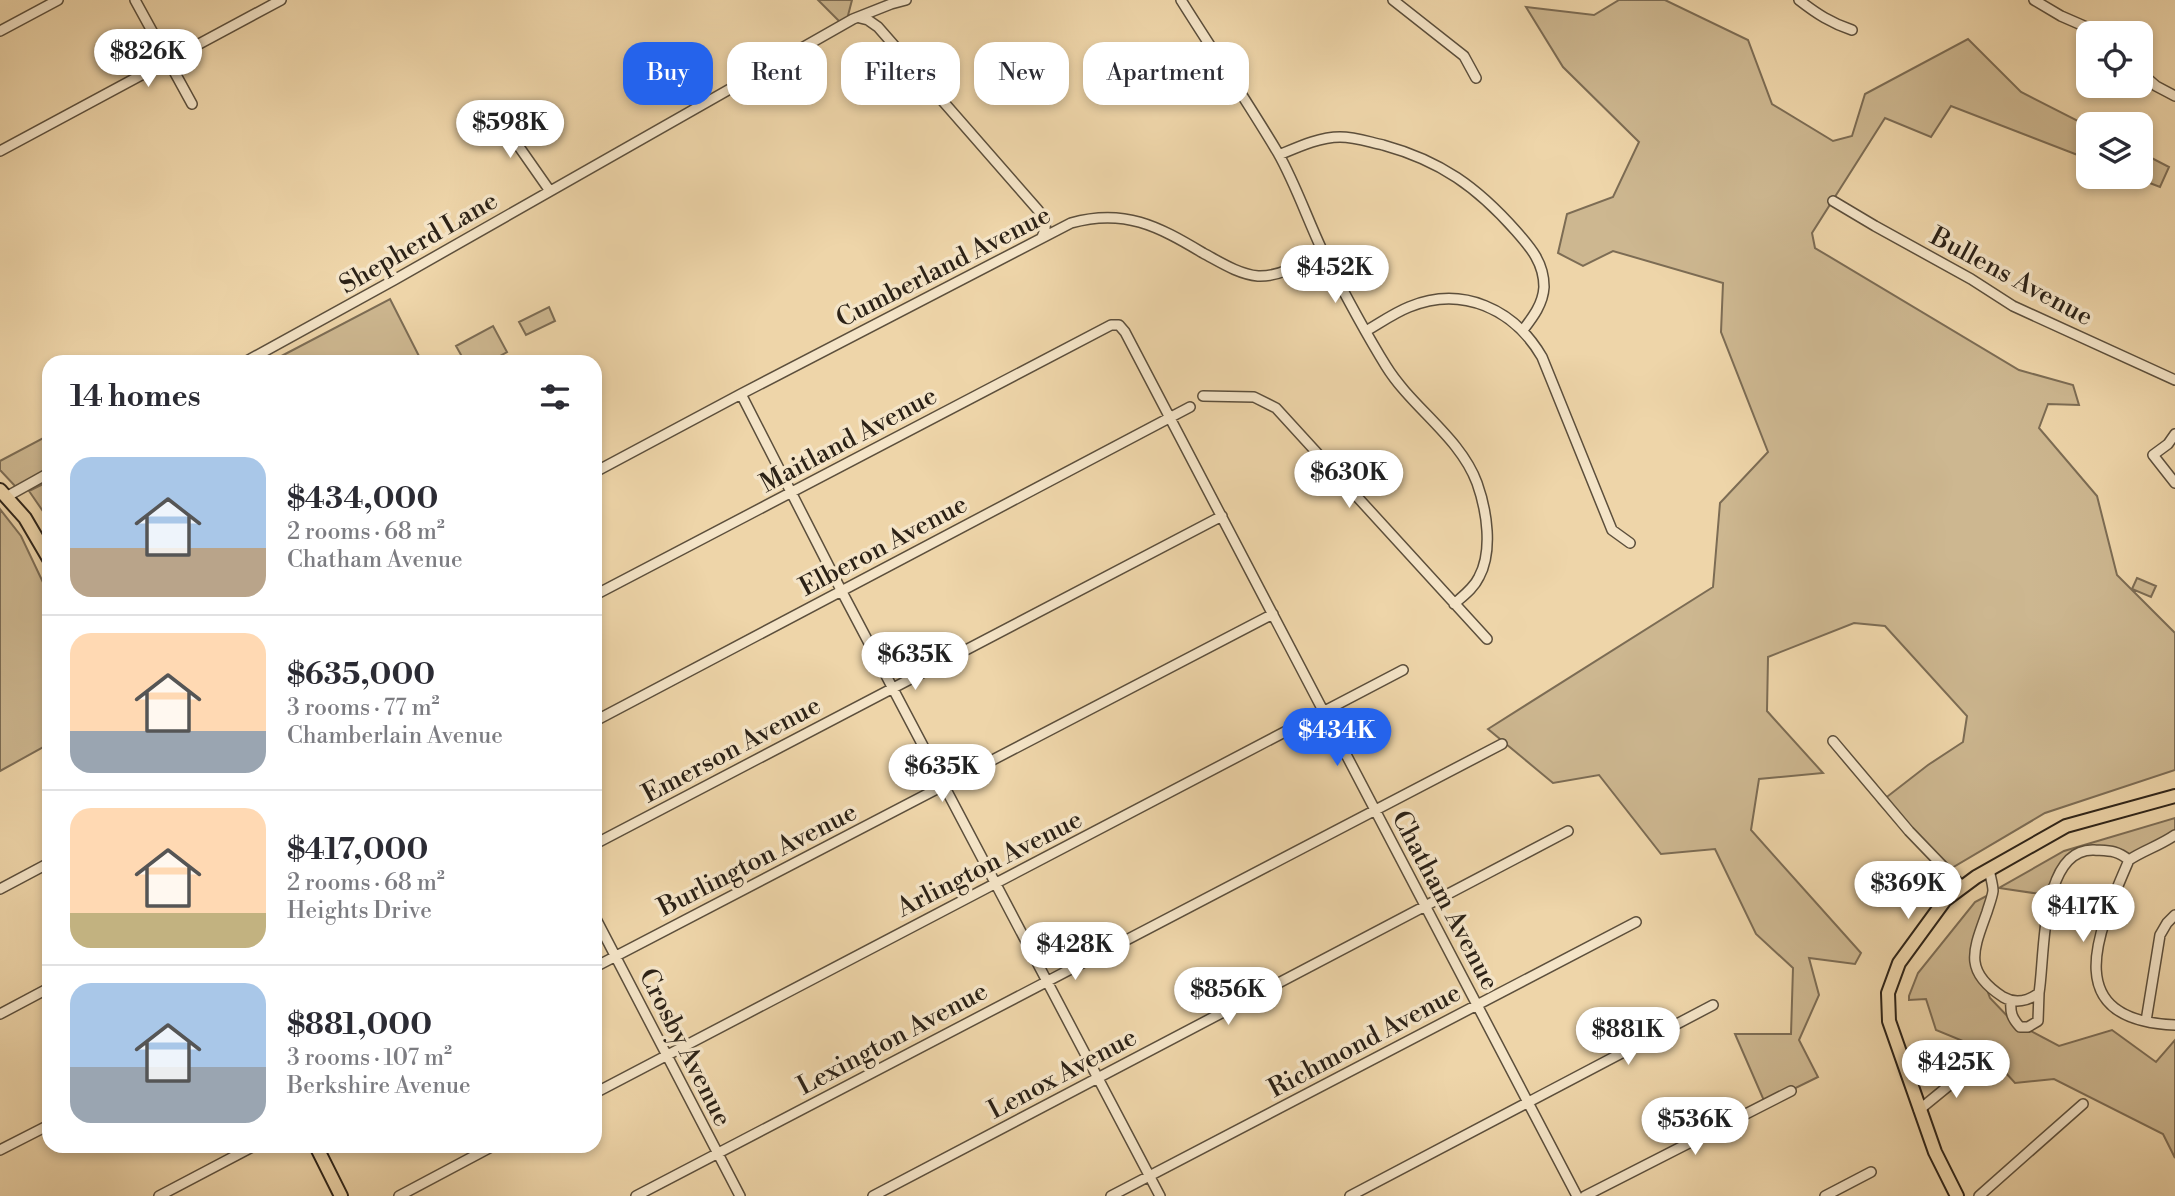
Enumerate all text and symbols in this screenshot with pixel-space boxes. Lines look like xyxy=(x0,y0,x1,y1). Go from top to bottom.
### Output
map controls xyxy=(2076,21,2153,189)
button: locate xyxy=(2076,21,2153,98)
pin: $826K xyxy=(99,29,197,89)
text: $826K xyxy=(110,38,186,66)
chip: Buy xyxy=(623,42,713,105)
chip: Rent xyxy=(727,42,827,105)
chip: Filters xyxy=(841,42,960,105)
chip: New xyxy=(974,42,1069,105)
chip: Apartment xyxy=(1083,42,1249,105)
pin: $598K xyxy=(461,100,559,160)
text: $598K xyxy=(472,109,548,137)
button: layers xyxy=(2076,112,2153,189)
street label: Shepherd Lane xyxy=(334,185,503,301)
street label: Cumberland Avenue xyxy=(831,199,1056,335)
street label: Bullens Avenue xyxy=(1924,220,2098,333)
pin: $452K xyxy=(1286,246,1384,305)
text: $452K xyxy=(1297,254,1373,282)
text: 14 homes xyxy=(70,378,201,416)
icon: filters xyxy=(536,378,574,416)
street label: Maitland Avenue xyxy=(754,380,943,500)
pin: $630K xyxy=(1300,450,1398,510)
text: $630K xyxy=(1310,459,1388,487)
text: $434,000 xyxy=(287,480,438,518)
icon: home xyxy=(126,485,210,569)
street label: Elberon Avenue xyxy=(794,488,973,604)
text: 2 rooms · 68 m² xyxy=(287,518,445,546)
text: Chatham Avenue xyxy=(287,546,463,574)
pin: $635K xyxy=(866,632,964,692)
text: $635K xyxy=(878,641,952,669)
text: $635,000 xyxy=(287,656,435,694)
icon: home xyxy=(126,661,210,745)
street label: Emerson Avenue xyxy=(637,689,826,810)
text: 3 rooms · 77 m² xyxy=(287,694,440,722)
pin: $434K xyxy=(1288,708,1386,768)
text: $434K xyxy=(1298,717,1376,745)
text: Chamberlain Avenue xyxy=(287,722,503,750)
pin: $635K xyxy=(893,744,991,804)
text: $635K xyxy=(905,753,979,781)
street label: Burlington Avenue xyxy=(652,796,862,924)
street label: Arlington Avenue xyxy=(890,803,1088,925)
street label: Chatham Avenue xyxy=(1384,805,1506,996)
text: $417,000 xyxy=(287,831,428,869)
icon: home xyxy=(126,836,210,920)
pin: $369K xyxy=(1859,862,1957,921)
text: 2 rooms · 68 m² xyxy=(287,869,445,897)
text: $369K xyxy=(1870,870,1946,898)
pin: $417K xyxy=(2034,884,2132,944)
text: $417K xyxy=(2048,893,2118,921)
text: Heights Drive xyxy=(287,897,432,925)
pin: $428K xyxy=(1026,922,1124,982)
text: $428K xyxy=(1037,931,1113,959)
street label: Crosby Avenue xyxy=(632,963,739,1132)
pin: $856K xyxy=(1179,968,1277,1027)
street label: Lexington Avenue xyxy=(792,975,993,1103)
text: $856K xyxy=(1190,976,1266,1004)
street label: Richmond Avenue xyxy=(1263,977,1466,1105)
text: $881,000 xyxy=(287,1006,432,1044)
pin: $881K xyxy=(1579,1007,1677,1067)
icon: home xyxy=(126,1011,210,1095)
text: $881K xyxy=(1592,1016,1664,1044)
street label: Lenox Avenue xyxy=(982,1021,1142,1127)
pin: $425K xyxy=(1907,1040,2005,1100)
text: 3 rooms · 107 m² xyxy=(287,1044,452,1072)
text: $425K xyxy=(1918,1049,1994,1077)
text: Berkshire Avenue xyxy=(287,1072,471,1100)
pin: $536K xyxy=(1646,1098,1744,1157)
text: $536K xyxy=(1658,1106,1732,1134)

